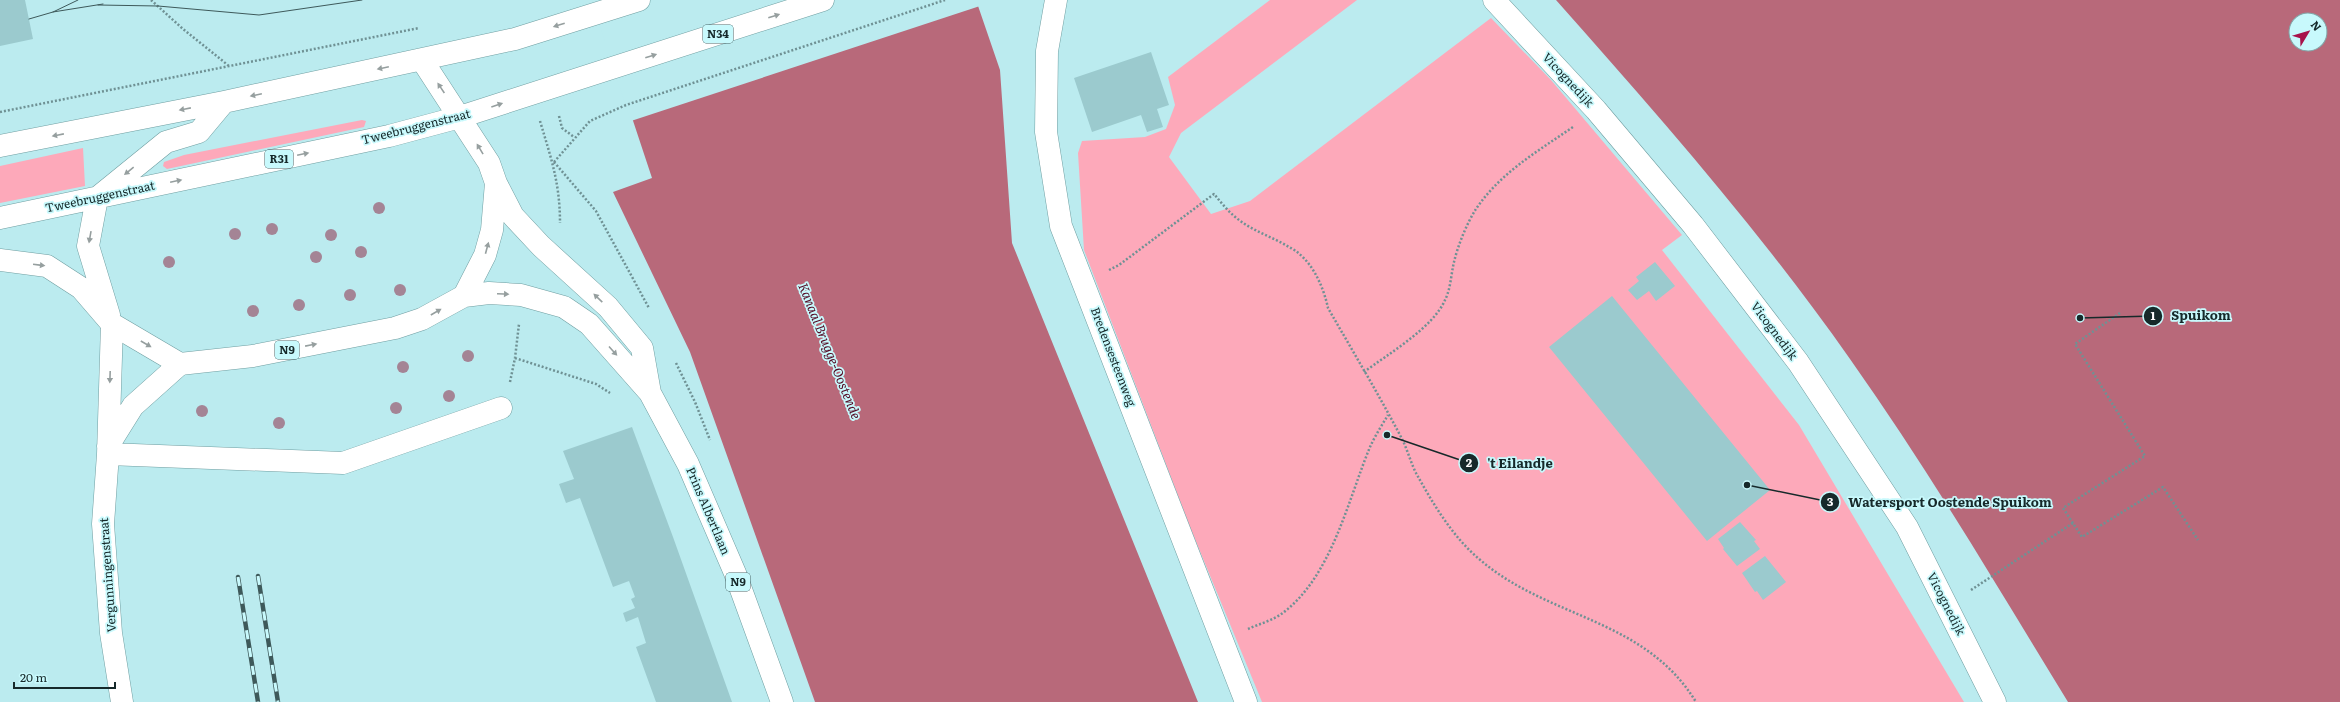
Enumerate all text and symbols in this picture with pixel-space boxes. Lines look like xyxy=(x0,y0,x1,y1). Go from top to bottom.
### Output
north arrow xyxy=(2288,12,2328,52)
one-way arrow xyxy=(769,13,781,19)
text: N xyxy=(2308,17,2326,34)
one-way arrow xyxy=(552,22,564,28)
road number: N34 xyxy=(703,25,733,43)
street label: Vicognedijk xyxy=(1539,48,1599,111)
one-way arrow xyxy=(645,53,657,59)
one-way arrow xyxy=(377,66,390,72)
one-way arrow xyxy=(437,83,445,94)
one-way arrow xyxy=(250,93,262,99)
one-way arrow xyxy=(492,101,504,107)
street label: Tweebruggenstraat xyxy=(359,104,472,148)
one-way arrow xyxy=(179,107,191,113)
one-way arrow xyxy=(52,132,64,138)
one-way arrow xyxy=(476,144,484,154)
road number: R31 xyxy=(265,150,293,168)
one-way arrow xyxy=(297,151,309,157)
one-way arrow xyxy=(124,167,135,176)
street label: Tweebruggenstraat xyxy=(43,176,156,216)
one-way arrow xyxy=(170,178,182,184)
one-way arrow xyxy=(87,230,93,243)
one-way arrow xyxy=(484,242,490,254)
one-way arrow xyxy=(33,262,45,268)
water label: Kanaal Brugge-Oostende xyxy=(794,280,867,422)
one-way arrow xyxy=(497,291,510,297)
one-way arrow xyxy=(593,293,603,303)
street label: Vicognedijk xyxy=(1747,298,1803,364)
callout: Spuikom xyxy=(2143,303,2239,328)
street label: Bredensesteenweg xyxy=(1087,304,1141,409)
text: Spuikom xyxy=(2171,305,2231,324)
text: 1 xyxy=(2151,306,2156,324)
one-way arrow xyxy=(430,308,441,315)
one-way arrow xyxy=(140,340,151,347)
road number: N9 xyxy=(275,341,299,359)
one-way arrow xyxy=(305,342,317,348)
one-way arrow xyxy=(609,346,618,357)
one-way arrow xyxy=(107,371,113,384)
callout: 't Eilandje xyxy=(1459,450,1561,475)
text: 2 xyxy=(1466,453,1473,471)
text: 't Eilandje xyxy=(1487,453,1553,472)
street label: Prins Albertlaan xyxy=(682,464,736,557)
callout: Watersport Oostende Spuikom xyxy=(1820,489,2060,514)
text: 3 xyxy=(1827,492,1834,510)
text: Watersport Oostende Spuikom xyxy=(1848,492,2052,511)
street label: Vergunningenstraat xyxy=(94,517,120,633)
street label: Vicognedijk xyxy=(1923,569,1971,639)
road number: N9 xyxy=(726,573,750,591)
scale bar xyxy=(14,664,115,690)
text: 20 m xyxy=(20,668,47,686)

